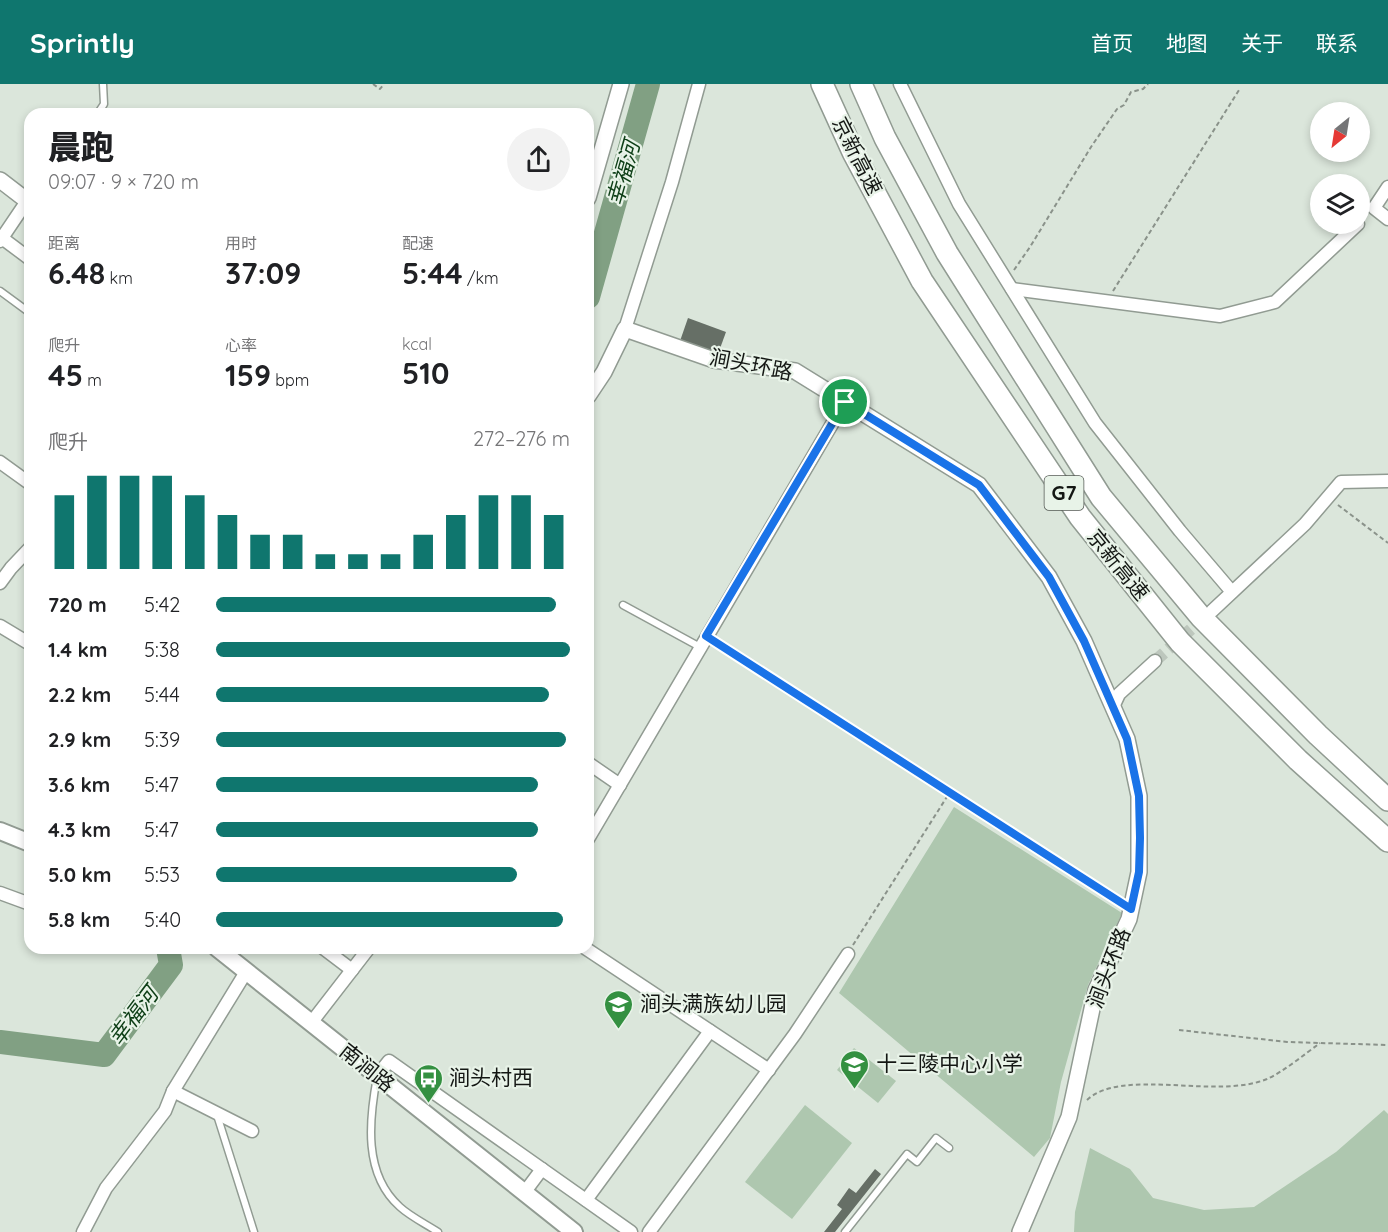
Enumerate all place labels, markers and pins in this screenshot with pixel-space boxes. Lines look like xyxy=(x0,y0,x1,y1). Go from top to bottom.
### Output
pin xyxy=(819,376,870,427)
school or university icon: 涧头满族幼儿园 xyxy=(603,988,635,1030)
place label: 涧头满族幼儿园 xyxy=(640,990,787,1016)
school or university icon: 十三陵中心小学 xyxy=(839,1048,871,1090)
place label: 十三陵中心小学 xyxy=(876,1050,1023,1076)
bus stop icon: 涧头村西 xyxy=(412,1062,444,1104)
place label: 涧头村西 xyxy=(449,1064,533,1090)

